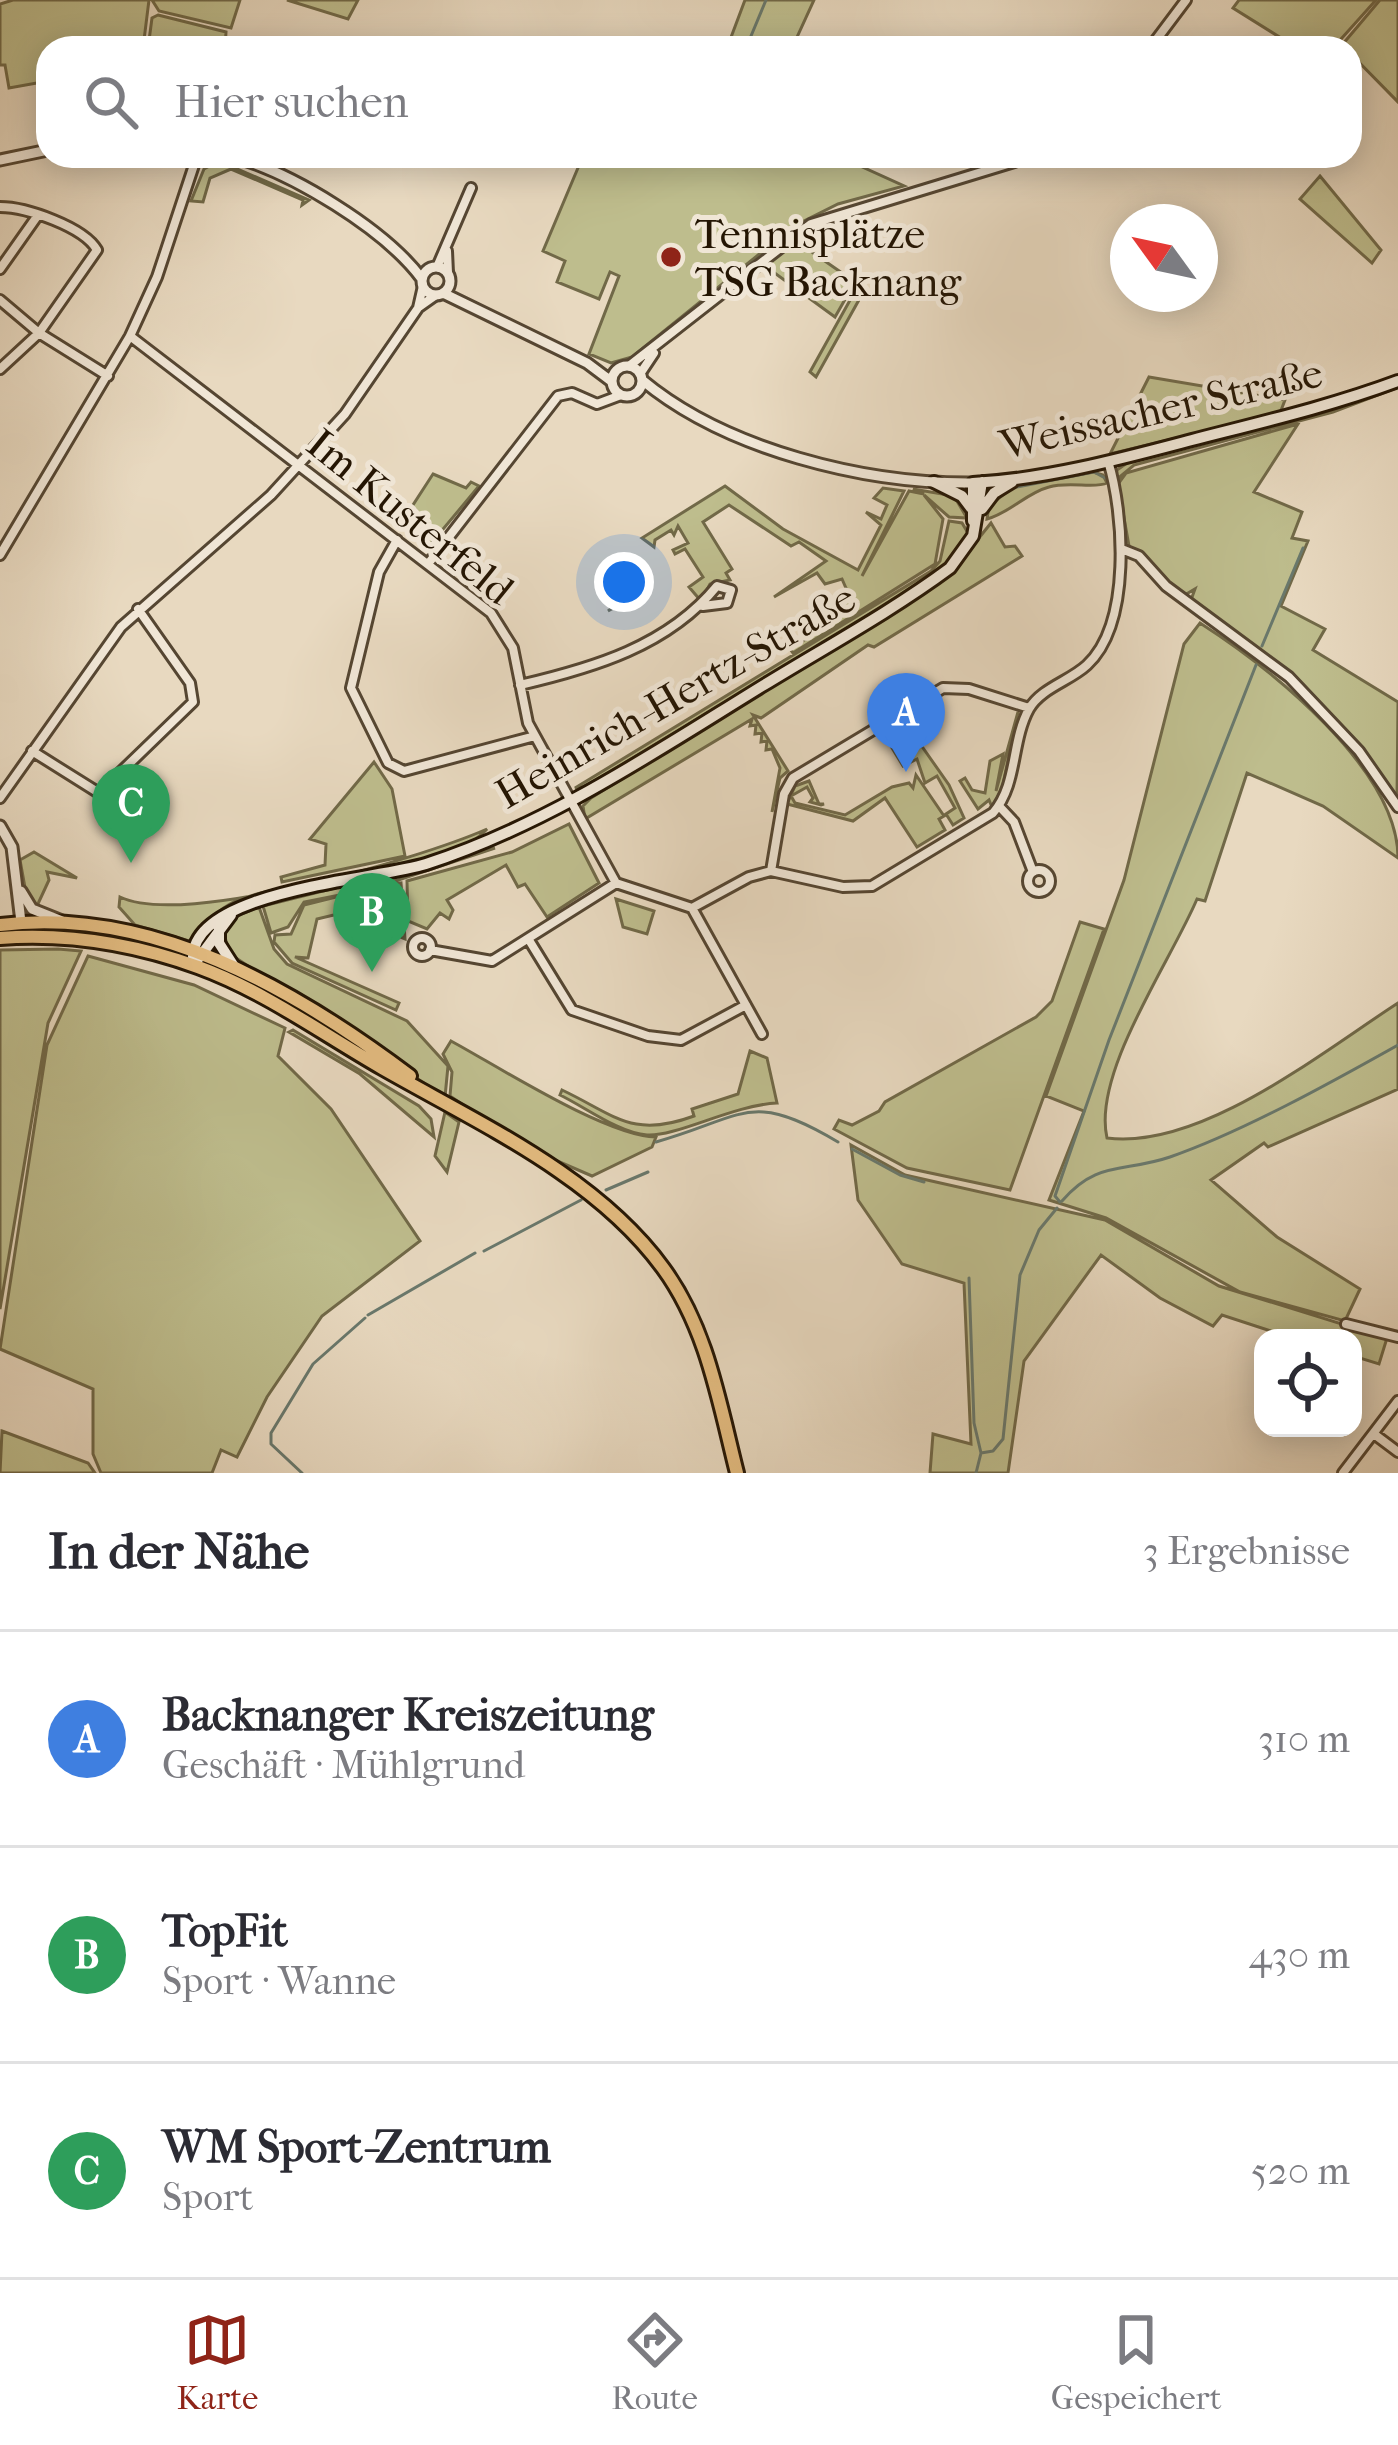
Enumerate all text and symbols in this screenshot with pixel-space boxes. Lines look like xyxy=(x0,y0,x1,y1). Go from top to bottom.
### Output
search box xyxy=(36,36,1362,168)
icon: search xyxy=(78,69,144,135)
text: Hier suchen xyxy=(174,76,409,129)
north arrow xyxy=(1110,204,1218,312)
place label: Tennisplätze TSG Backnang xyxy=(695,210,962,307)
marker: Tennisplätze TSG Backnang xyxy=(658,244,684,270)
street label: Weissacher Straße xyxy=(994,349,1327,471)
street label: Im Kusterfeld xyxy=(297,419,524,616)
your location xyxy=(594,552,654,612)
street label: Heinrich-Hertz-Straße xyxy=(487,573,864,819)
pin: A xyxy=(867,673,945,772)
pin: C xyxy=(92,764,170,863)
pin: B xyxy=(333,873,411,972)
map controls xyxy=(1254,1329,1362,1437)
button: locate xyxy=(1254,1329,1362,1437)
text: In der Nähe xyxy=(48,1521,309,1581)
text: 3 Ergebnisse xyxy=(1143,1528,1350,1574)
text: Backnanger Kreiszeitung xyxy=(162,1689,654,1742)
text: A xyxy=(74,1716,100,1762)
text: 310 m xyxy=(1258,1716,1350,1762)
text: Geschäft · Mühlgrund xyxy=(162,1742,525,1788)
text: TopFit xyxy=(162,1905,288,1958)
text: B xyxy=(74,1932,100,1978)
text: 430 m xyxy=(1249,1932,1350,1978)
text: Sport · Wanne xyxy=(162,1958,396,2004)
text: WM Sport-Zentrum xyxy=(162,2121,551,2174)
text: C xyxy=(74,2148,100,2194)
text: 520 m xyxy=(1251,2148,1350,2194)
text: Sport xyxy=(162,2174,254,2220)
tab: Karte xyxy=(176,2307,258,2418)
tab: Route xyxy=(611,2307,698,2418)
tab: Gespeichert xyxy=(1051,2307,1222,2418)

